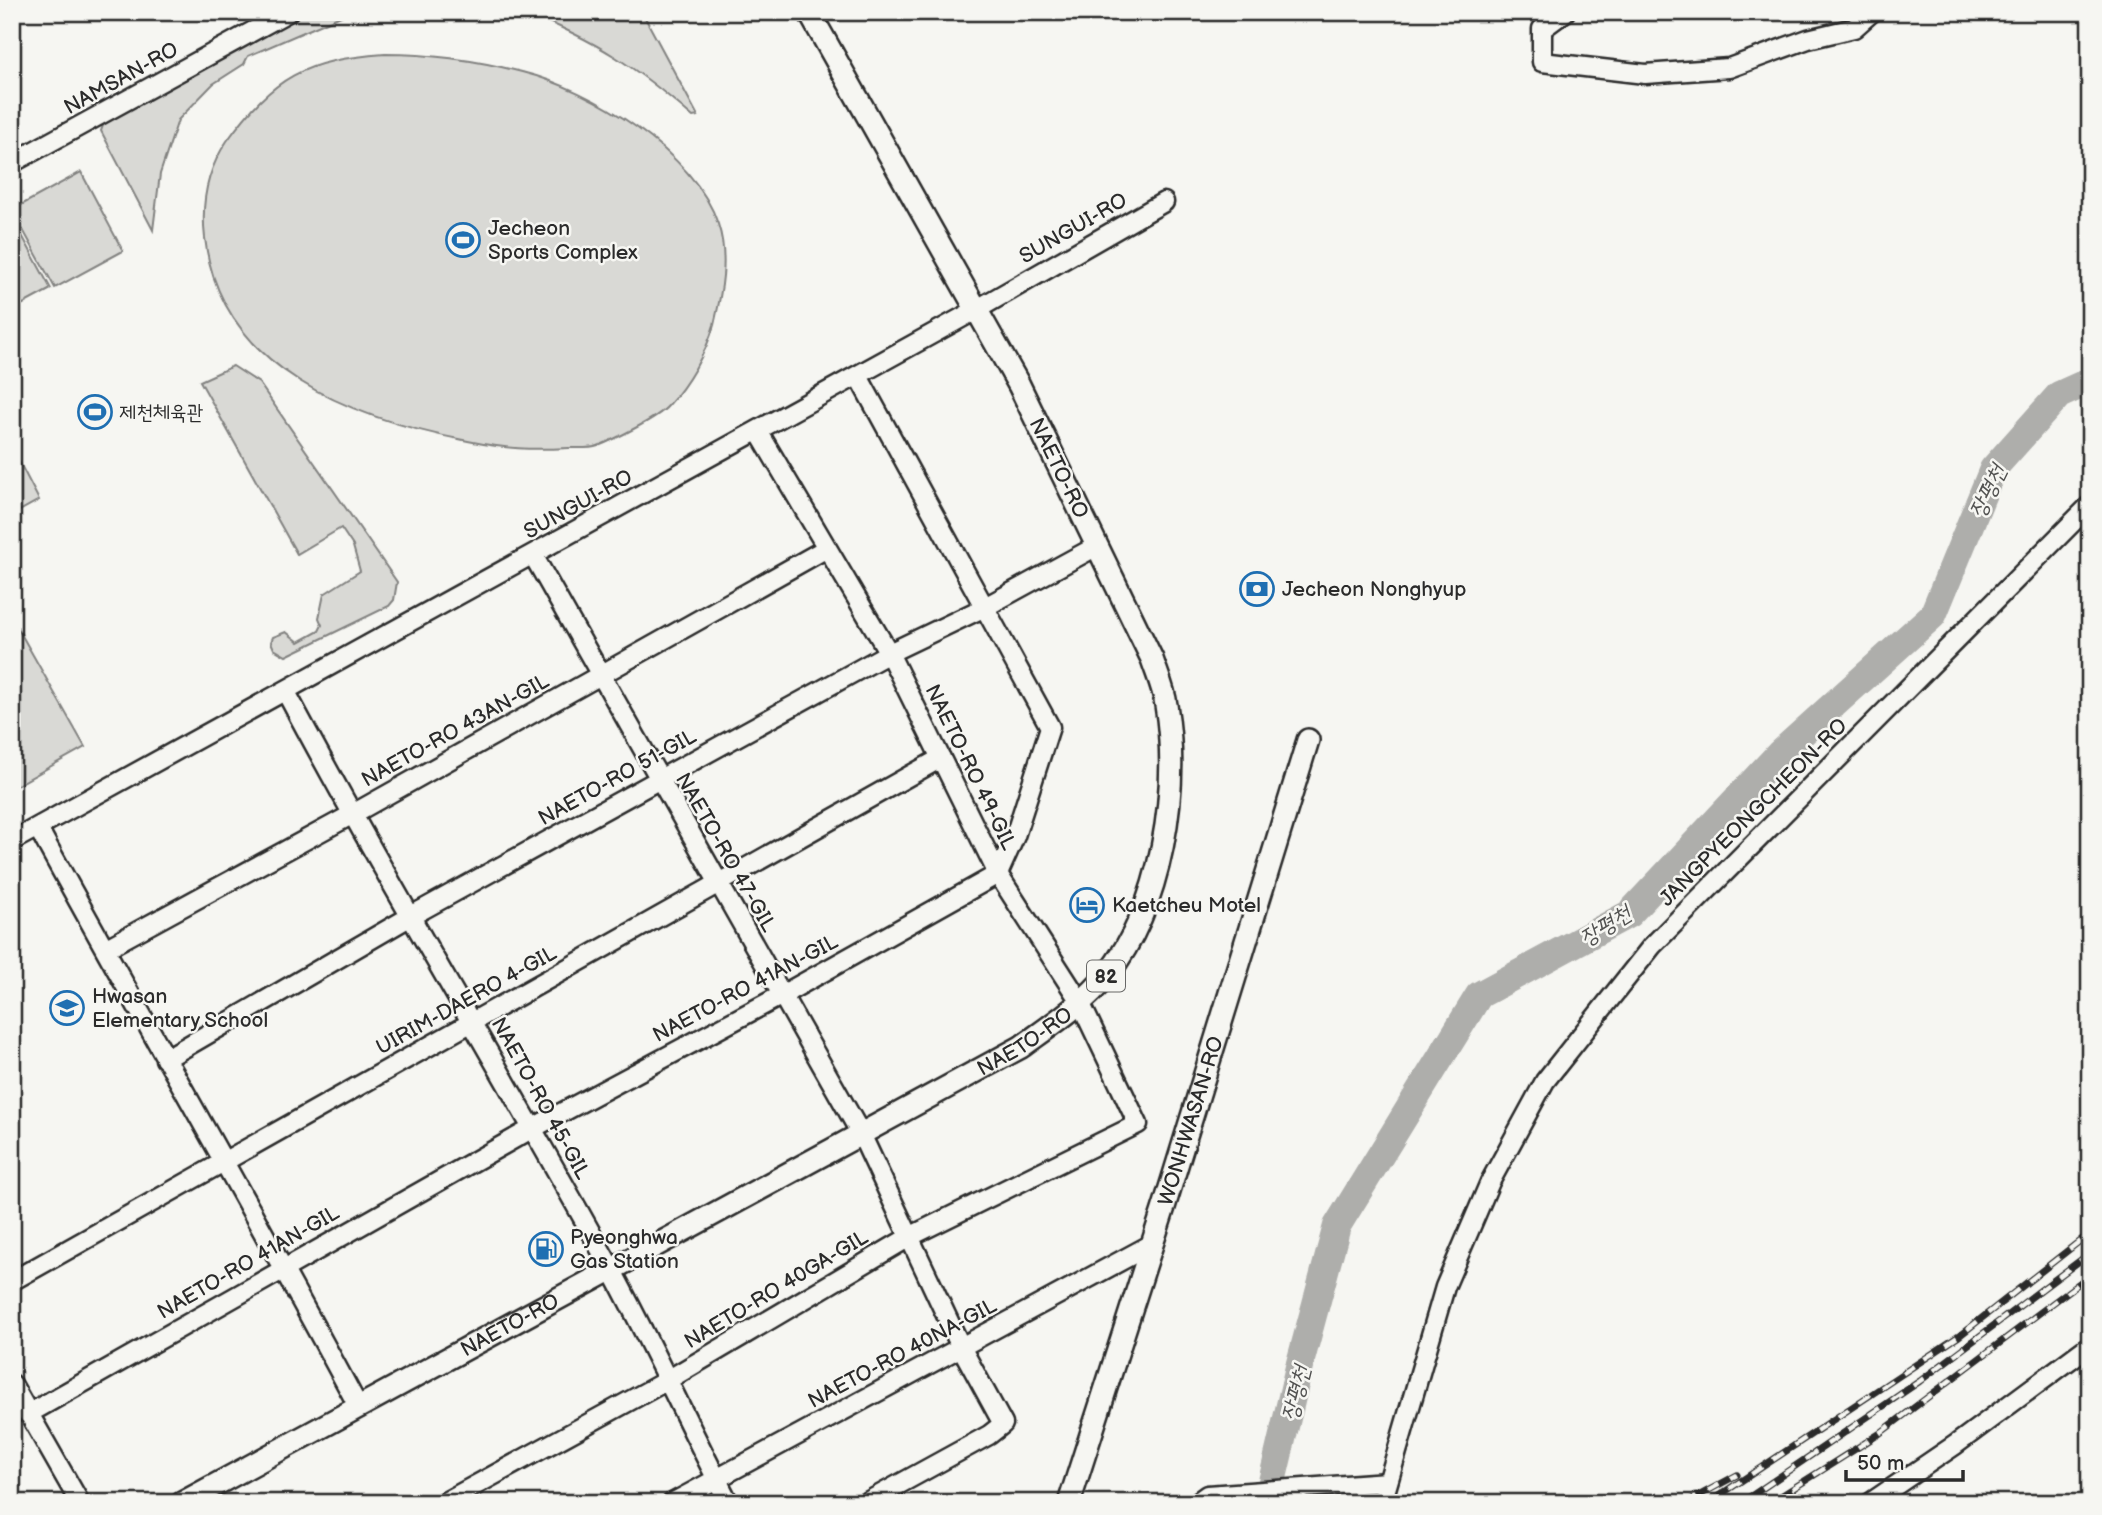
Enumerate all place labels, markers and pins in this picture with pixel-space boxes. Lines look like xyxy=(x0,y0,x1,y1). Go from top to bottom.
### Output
place label: Jecheon Sports Complex xyxy=(488,216,638,265)
sports icon: Jecheon Sports Complex xyxy=(444,221,482,259)
sports icon: 제천체육관 xyxy=(76,393,114,431)
place label: 제천체육관 xyxy=(119,400,204,425)
bank icon: Jecheon Nonghyup xyxy=(1238,570,1276,608)
place label: Jecheon Nonghyup xyxy=(1282,577,1466,602)
hotel icon: Kaetcheu Motel xyxy=(1068,886,1106,924)
place label: Kaetcheu Motel xyxy=(1112,893,1261,918)
place label: Hwasan Elementary School xyxy=(92,984,268,1033)
school or university icon: Hwasan Elementary School xyxy=(48,989,86,1027)
place label: Pyeonghwa Gas Station xyxy=(570,1225,679,1274)
fuel station icon: Pyeonghwa Gas Station xyxy=(527,1230,565,1268)

